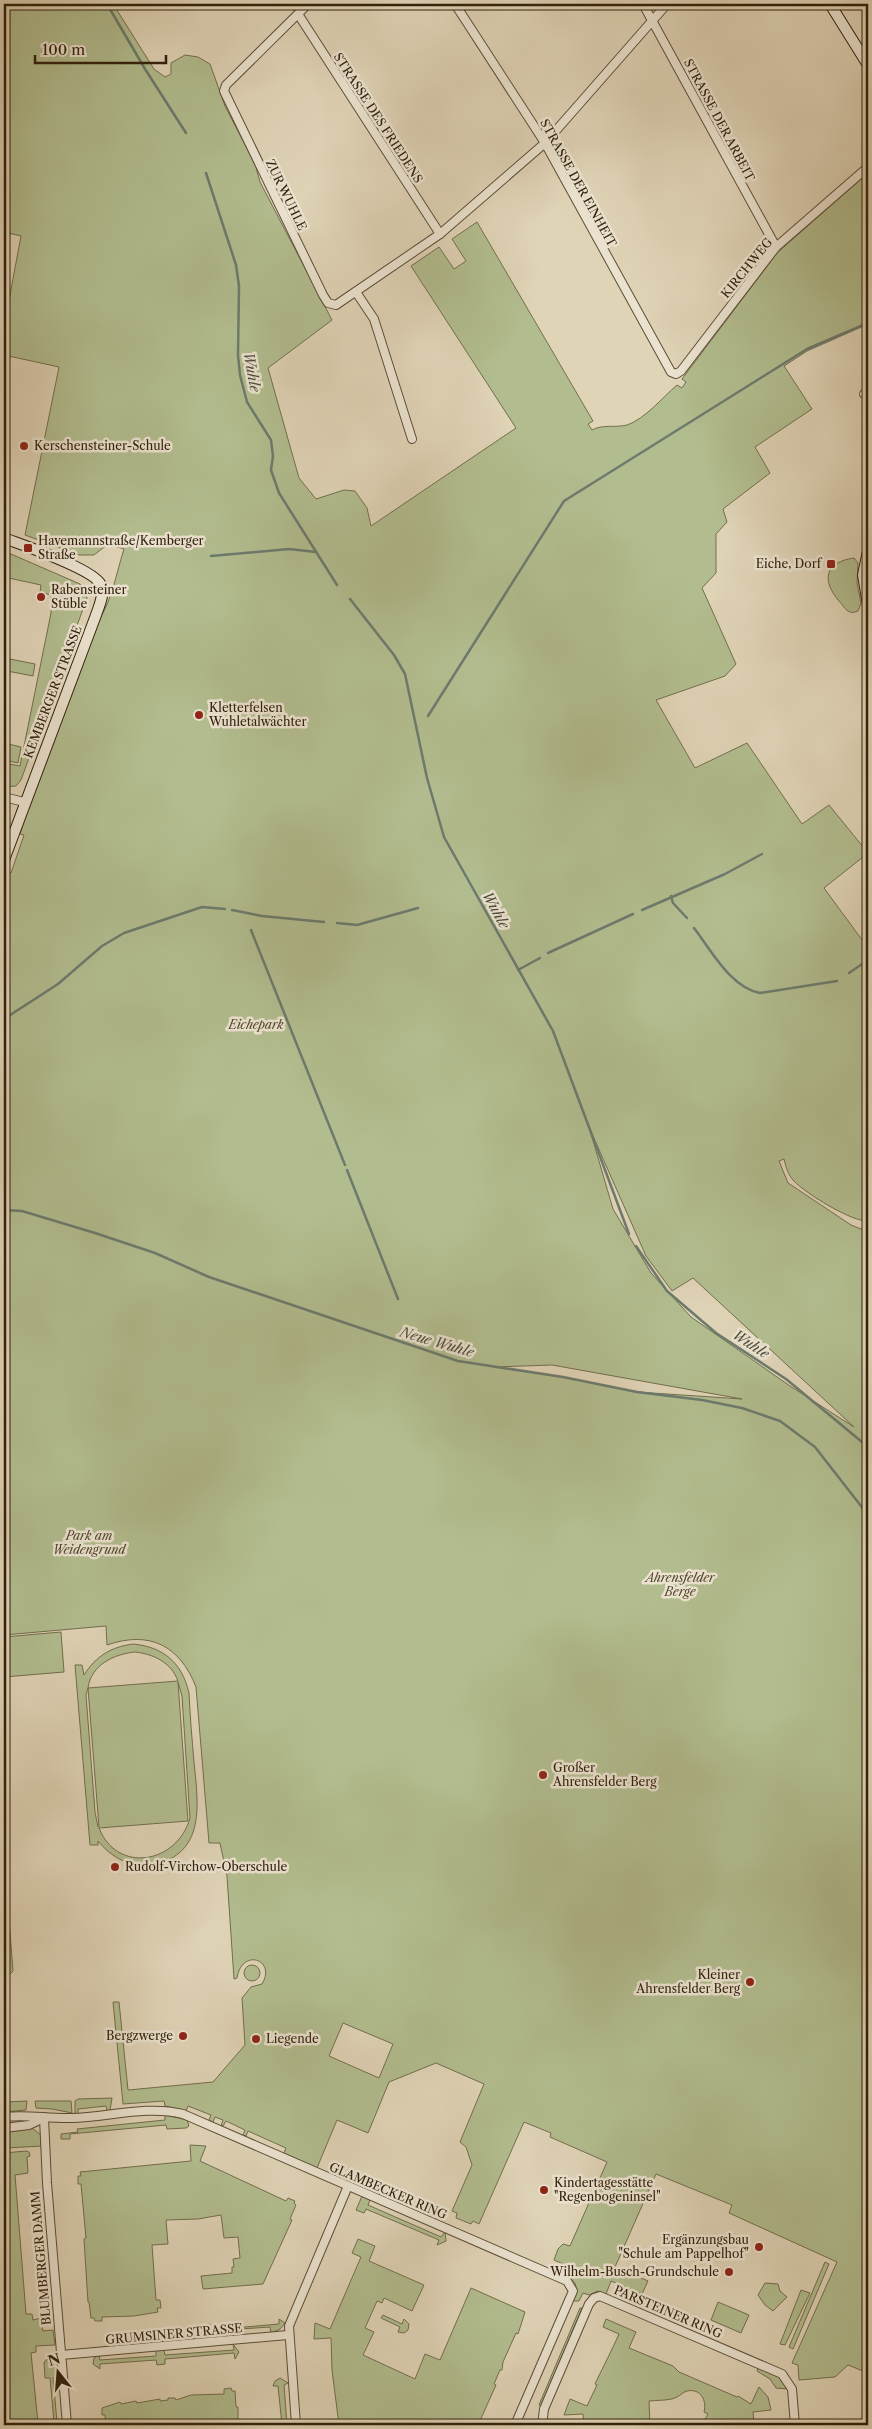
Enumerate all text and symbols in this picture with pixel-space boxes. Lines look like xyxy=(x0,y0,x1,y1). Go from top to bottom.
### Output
scale bar xyxy=(35,32,166,64)
text: 100 m xyxy=(42,40,85,59)
street label: STRASSE DES FRIEDENS xyxy=(331,50,426,186)
street label: STRASSE DER ARBEIT xyxy=(681,56,758,183)
street label: STRASSE DER EINHEIT xyxy=(537,116,620,249)
street label: ZUR WUHLE xyxy=(263,157,310,233)
street label: KIRCHWEG xyxy=(718,234,776,301)
water label: Wuhle xyxy=(240,351,265,395)
place label: Kerschensteiner-Schule xyxy=(34,438,171,453)
marker: Kerschensteiner-Schule xyxy=(18,440,30,452)
place label: Havemannstraße/Kemberger Straße xyxy=(38,533,204,562)
marker: Havemannstraße/Kemberger Straße xyxy=(22,542,34,554)
place label: Eiche, Dorf xyxy=(756,556,823,571)
marker: Eiche, Dorf xyxy=(825,558,837,570)
place label: Rabensteiner Stüble xyxy=(51,582,127,611)
marker: Rabensteiner Stüble xyxy=(35,591,47,603)
street label: KEMBERGER STRASSE xyxy=(20,623,85,760)
place label: Kletterfelsen Wuhletalwächter xyxy=(208,700,306,729)
marker: Kletterfelsen Wuhletalwächter xyxy=(193,709,205,721)
water label: Wuhle xyxy=(478,888,514,933)
park label: Eichepark xyxy=(228,1017,284,1032)
water label: Neue Wuhle xyxy=(397,1323,477,1361)
water label: Wuhle xyxy=(729,1326,774,1363)
park label: Park am Weidengrund xyxy=(53,1528,127,1557)
park label: Ahrensfelder Berge xyxy=(643,1570,716,1599)
place label: Großer Ahrensfelder Berg xyxy=(552,1760,657,1789)
marker: Großer Ahrensfelder Berg xyxy=(537,1769,549,1781)
place label: Rudolf-Virchow-Oberschule xyxy=(125,1859,287,1874)
marker: Rudolf-Virchow-Oberschule xyxy=(109,1861,121,1873)
place label: Kleiner Ahrensfelder Berg xyxy=(635,1967,741,1996)
marker: Kleiner Ahrensfelder Berg xyxy=(744,1976,756,1988)
place label: Bergzwerge xyxy=(106,2028,173,2043)
marker: Bergzwerge xyxy=(177,2030,189,2042)
place label: Liegende xyxy=(266,2031,319,2046)
marker: Liegende xyxy=(250,2033,262,2045)
street label: GLAMBECKER RING xyxy=(327,2159,450,2222)
place label: Kindertagesstätte "Regenbogeninsel" xyxy=(554,2175,661,2204)
marker: Kindertagesstätte "Regenbogeninsel" xyxy=(538,2184,550,2196)
street label: BLUMBERGER DAMM xyxy=(27,2190,54,2326)
place label: Ergänzungsbau "Schule am Pappelhof" xyxy=(618,2232,750,2261)
marker: Ergänzungsbau "Schule am Pappelhof" xyxy=(753,2241,765,2253)
place label: Wilhelm-Busch-Grundschule xyxy=(549,2264,719,2279)
marker: Wilhelm-Busch-Grundschule xyxy=(723,2266,735,2278)
street label: PARSTEINER RING xyxy=(612,2282,725,2341)
street label: GRUMSINER STRASSE xyxy=(105,2320,243,2347)
north arrow xyxy=(32,2346,82,2396)
text: N xyxy=(46,2349,63,2370)

